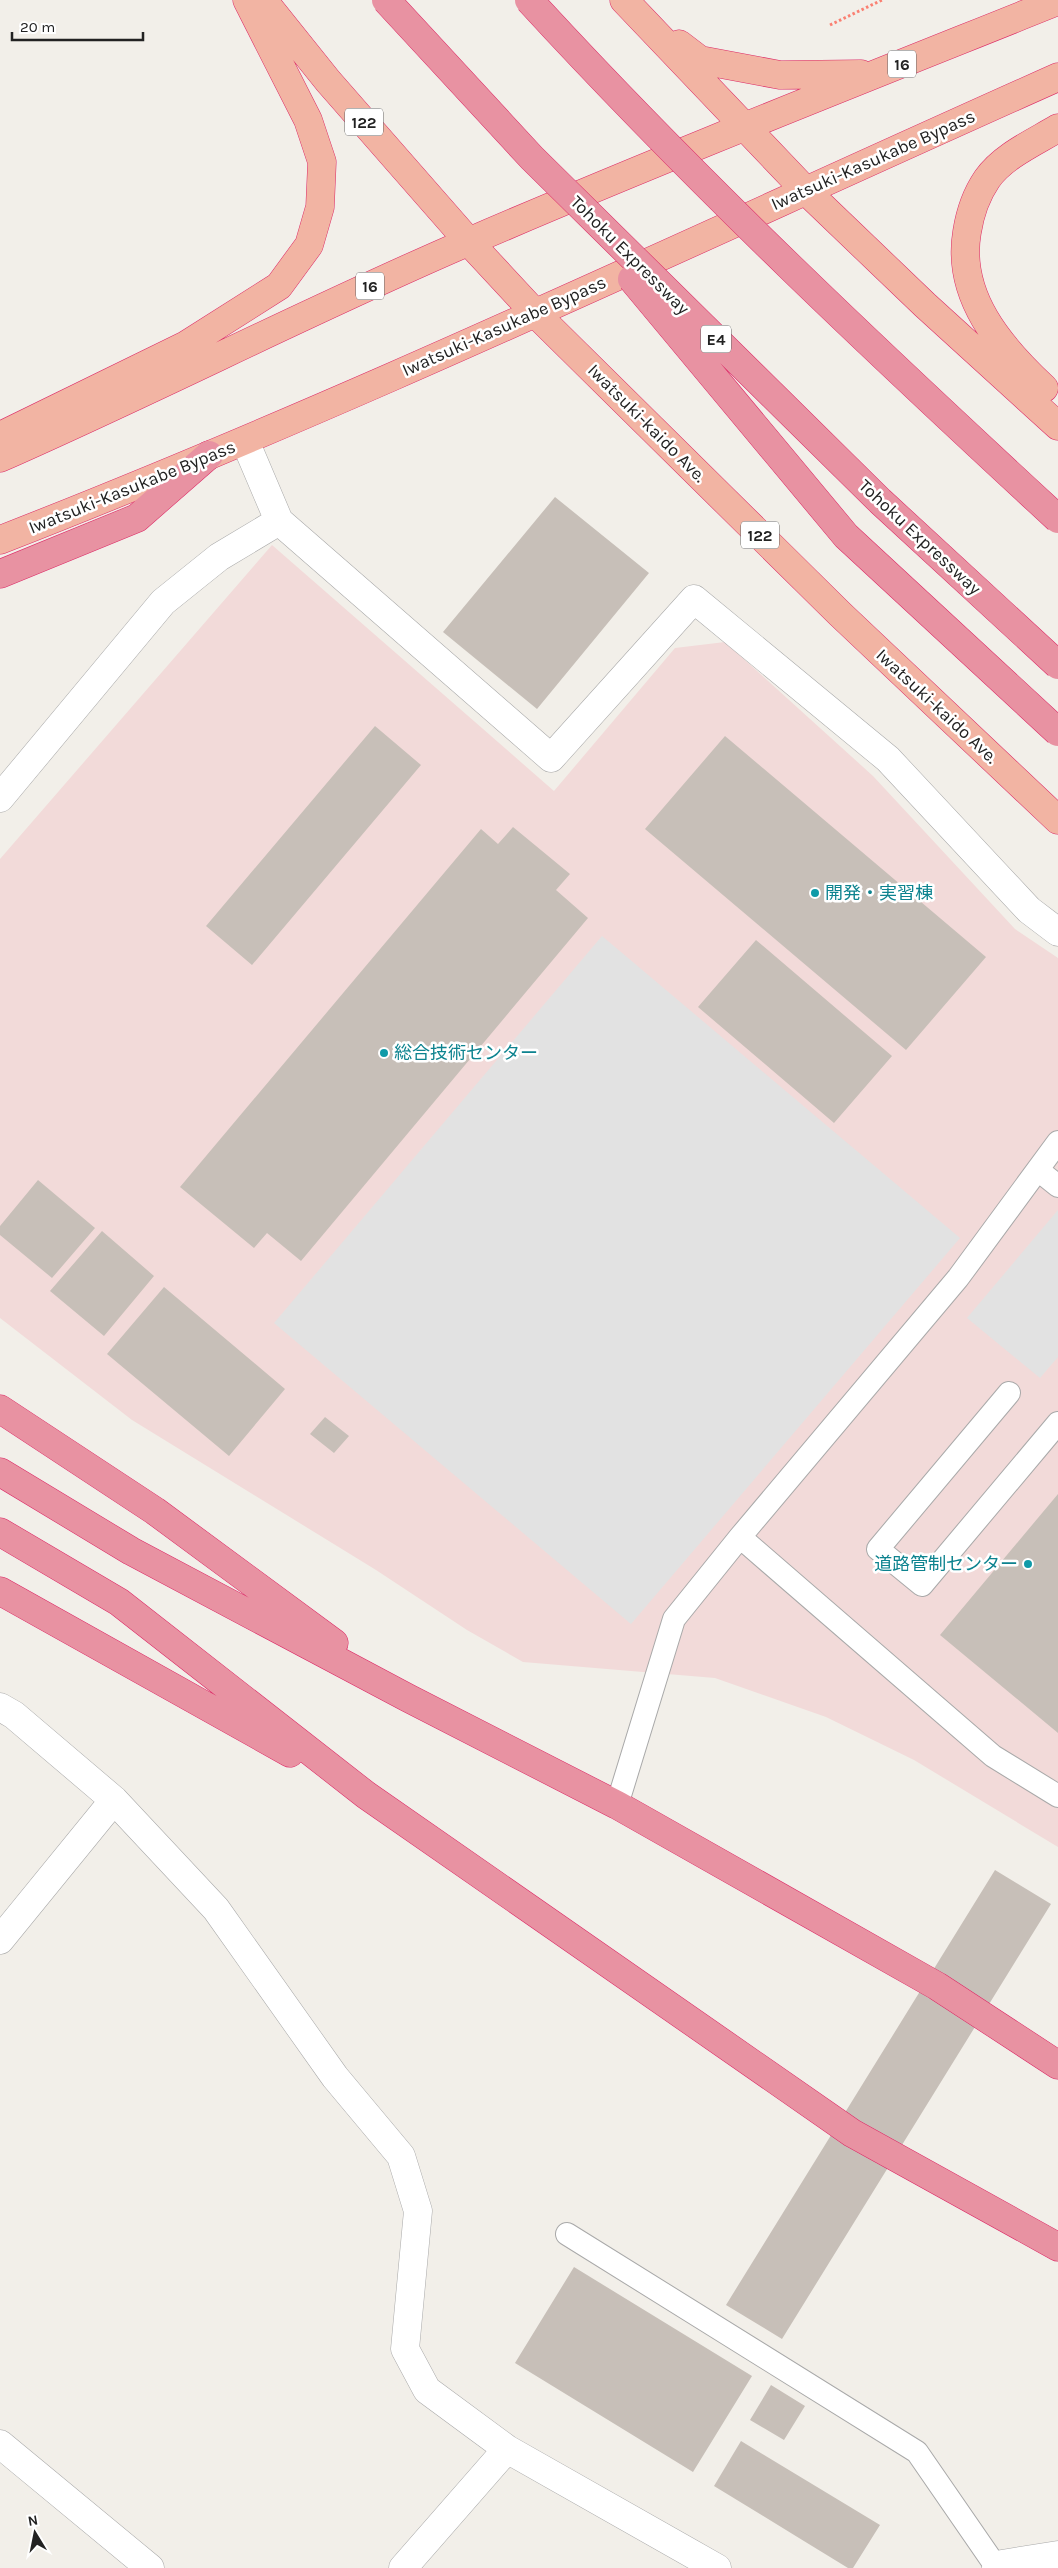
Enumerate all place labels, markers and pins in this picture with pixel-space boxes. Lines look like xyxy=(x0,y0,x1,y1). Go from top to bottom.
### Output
place label: 開発・実習棟 xyxy=(825,882,933,904)
marker: 開発・実習棟 xyxy=(809,887,821,899)
place label: 総合技術センター xyxy=(394,1042,538,1064)
marker: 総合技術センター xyxy=(378,1047,390,1059)
place label: 道路管制センター xyxy=(874,1553,1018,1575)
marker: 道路管制センター xyxy=(1022,1558,1034,1570)

